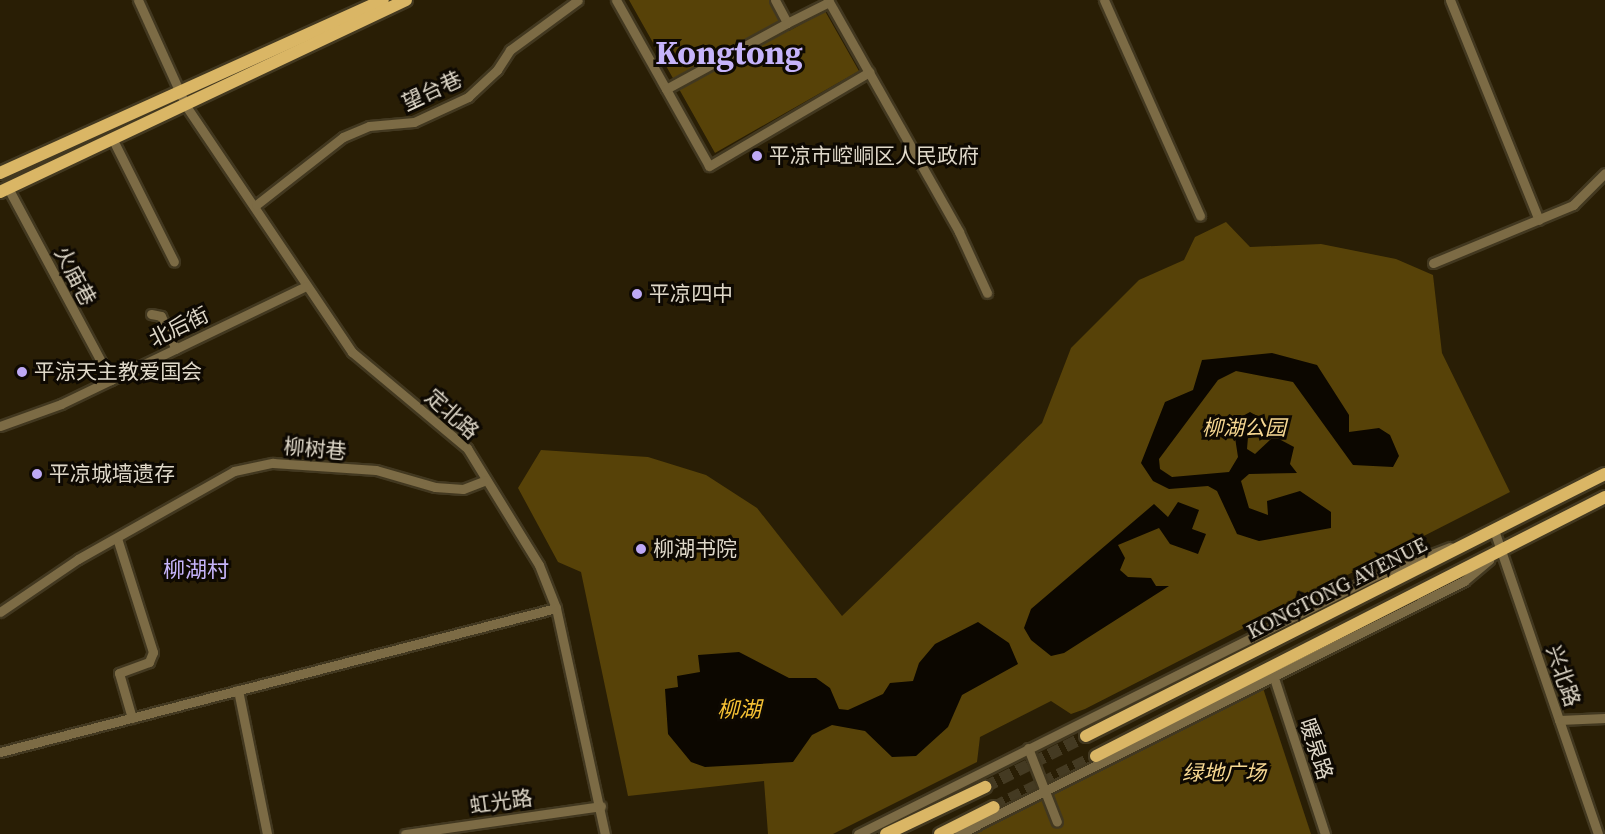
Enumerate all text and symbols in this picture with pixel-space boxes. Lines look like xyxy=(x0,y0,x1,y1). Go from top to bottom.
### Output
district label: Kongtong xyxy=(655,33,803,73)
street label: 望台巷 xyxy=(398,66,466,116)
place label: 平凉市崆峒区人民政府 xyxy=(769,143,979,169)
marker: 平凉市崆峒区人民政府 xyxy=(750,149,764,163)
street label: 火庙巷 xyxy=(49,242,101,310)
place label: 平凉四中 xyxy=(649,281,733,307)
marker: 平凉四中 xyxy=(630,287,644,301)
street label: 北后街 xyxy=(145,302,213,352)
place label: 平涼天主教爱国会 xyxy=(34,359,202,385)
marker: 平涼天主教爱国会 xyxy=(15,365,29,379)
street label: 定北路 xyxy=(420,384,484,444)
park label: 柳湖公园 xyxy=(1202,415,1286,441)
street label: 柳树巷 xyxy=(283,434,347,464)
place label: 平凉城墙遗存 xyxy=(49,461,175,487)
marker: 平凉城墙遗存 xyxy=(30,467,44,481)
street label: KONGTONG AVENUE xyxy=(1243,532,1431,644)
place label: 柳湖书院 xyxy=(653,536,737,562)
marker: 柳湖书院 xyxy=(634,542,648,556)
district label: 柳湖村 xyxy=(163,557,229,583)
street label: 兴北路 xyxy=(1541,642,1585,710)
water label: 柳湖 xyxy=(717,697,761,723)
street label: 暖泉路 xyxy=(1294,715,1338,783)
park label: 绿地广场 xyxy=(1182,760,1266,786)
street label: 虹光路 xyxy=(468,785,534,819)

